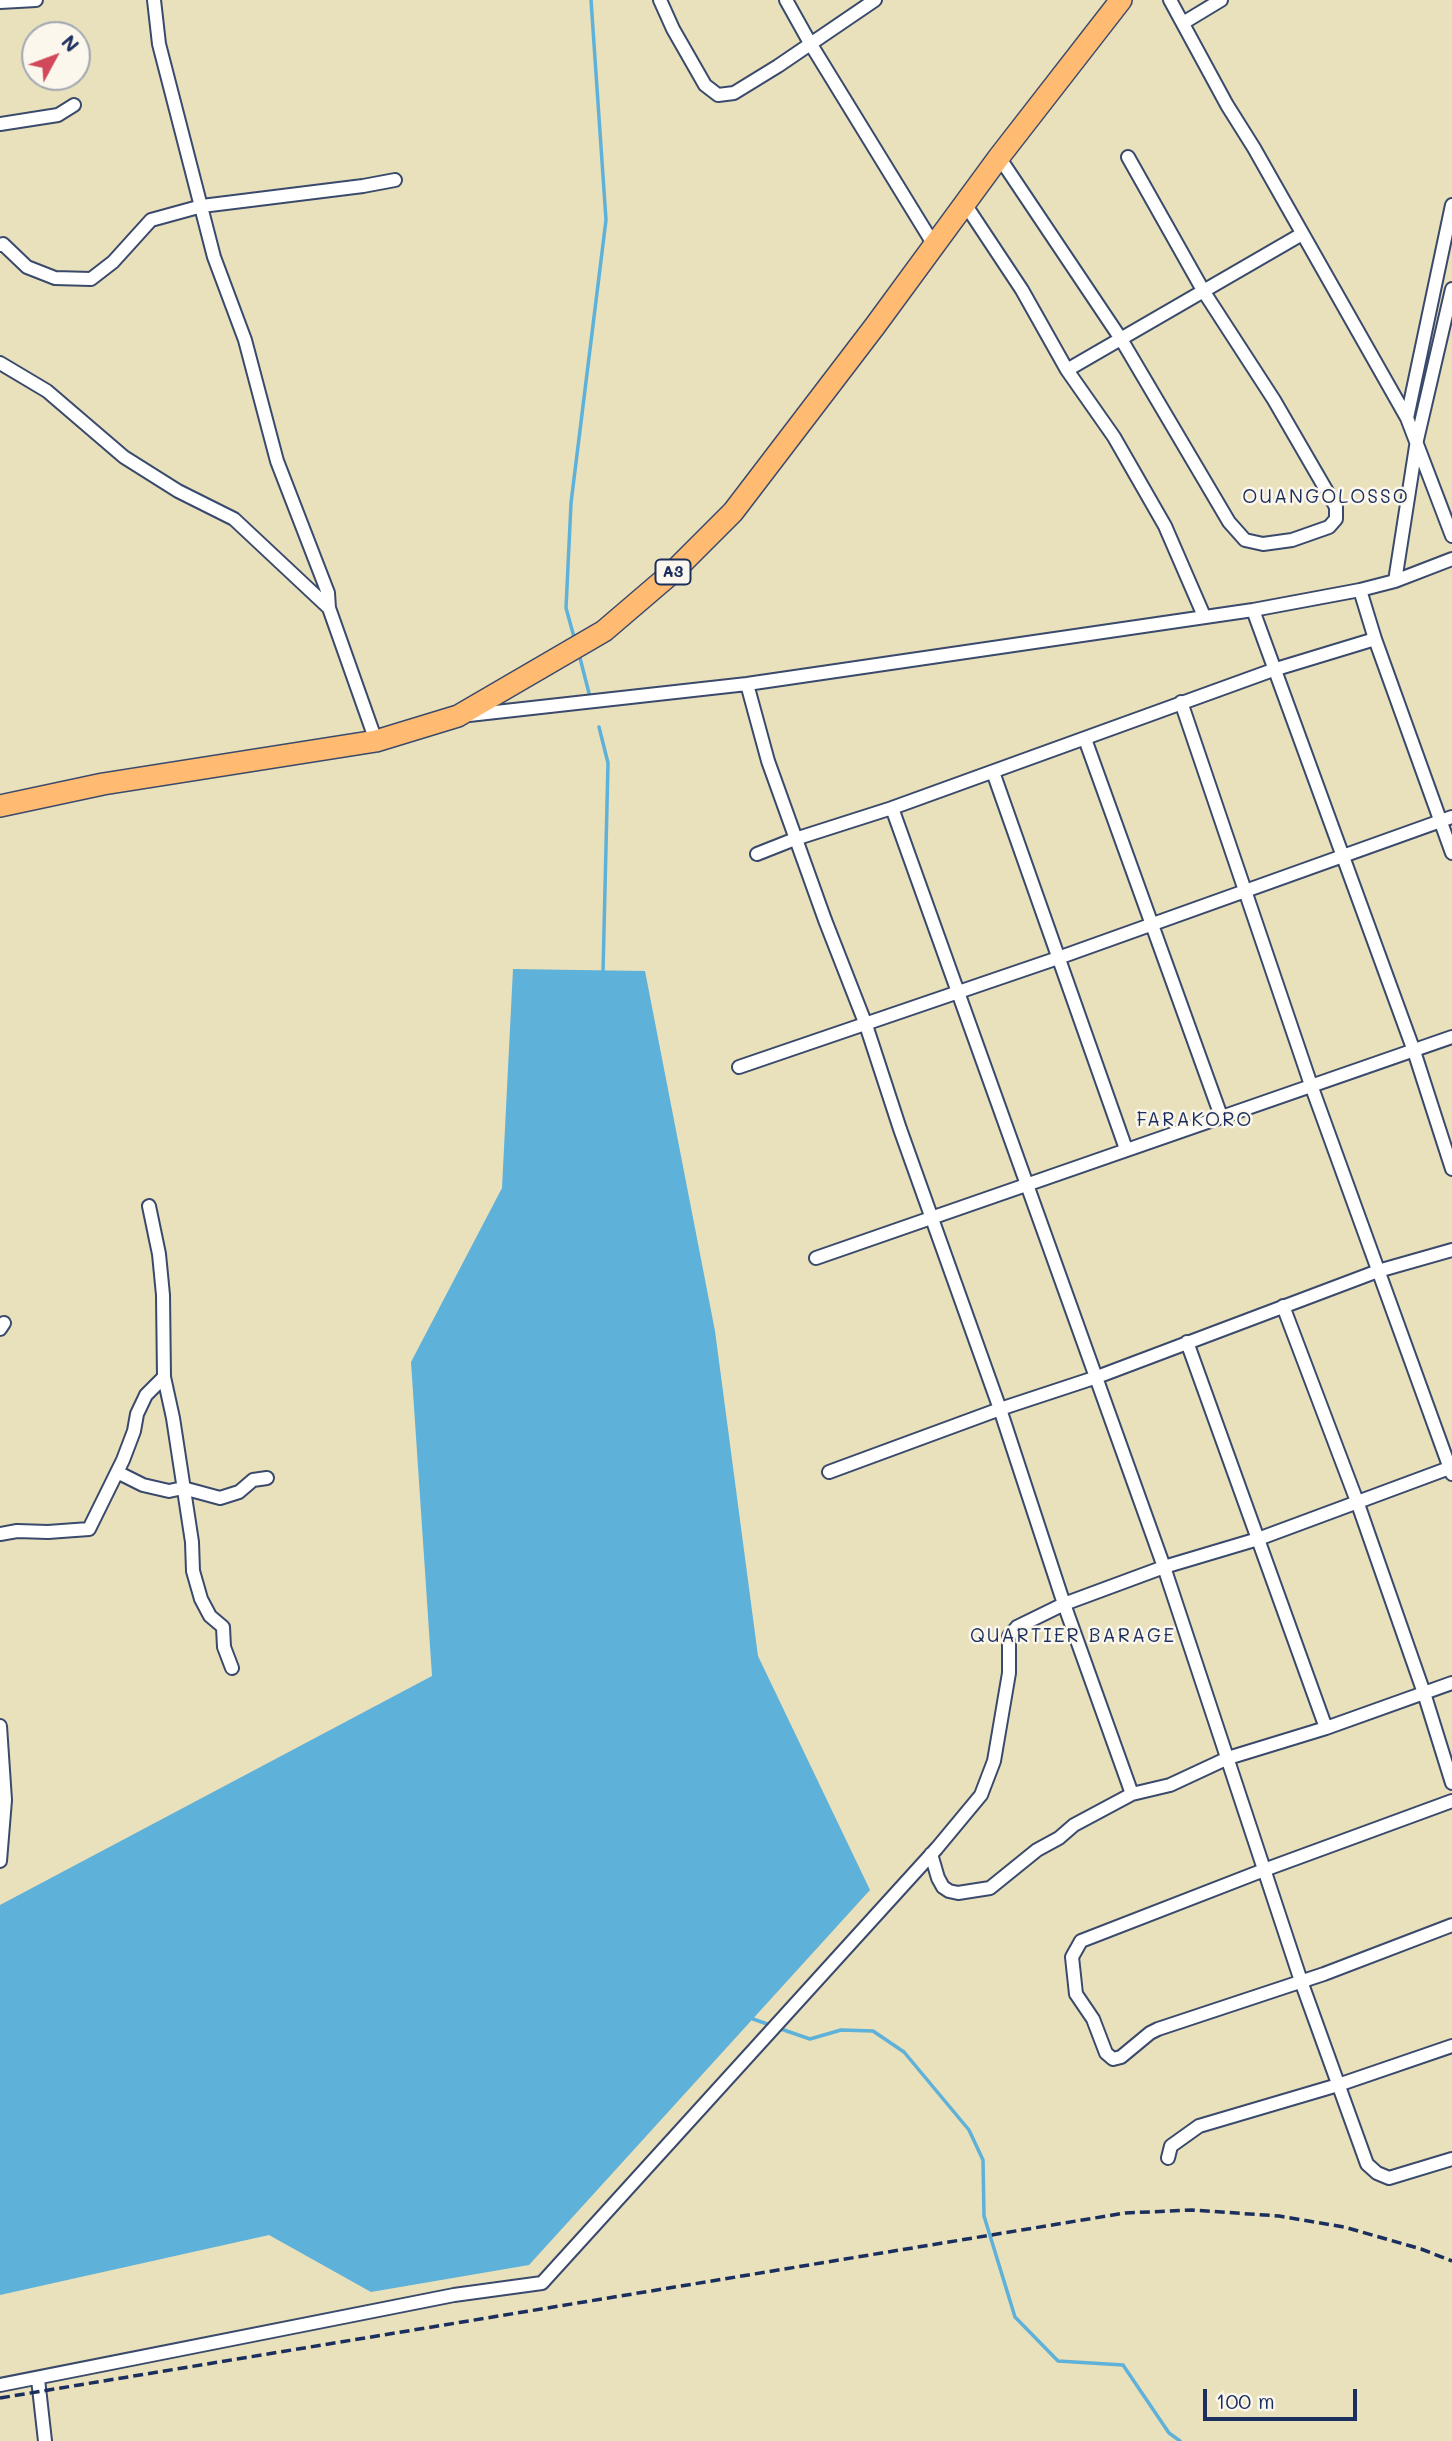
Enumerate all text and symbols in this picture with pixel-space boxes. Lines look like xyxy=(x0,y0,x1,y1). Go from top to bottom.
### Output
north arrow xyxy=(21,21,91,91)
text: N xyxy=(57,30,85,57)
district label: OUANGOLOSSO xyxy=(1244,486,1408,508)
road number: A3 xyxy=(656,559,690,584)
district label: FARAKORO xyxy=(1138,1109,1252,1131)
district label: QUARTIER BARAGE xyxy=(972,1625,1174,1647)
scale bar xyxy=(1207,2374,1361,2418)
text: 100 m xyxy=(1216,2387,1275,2414)

